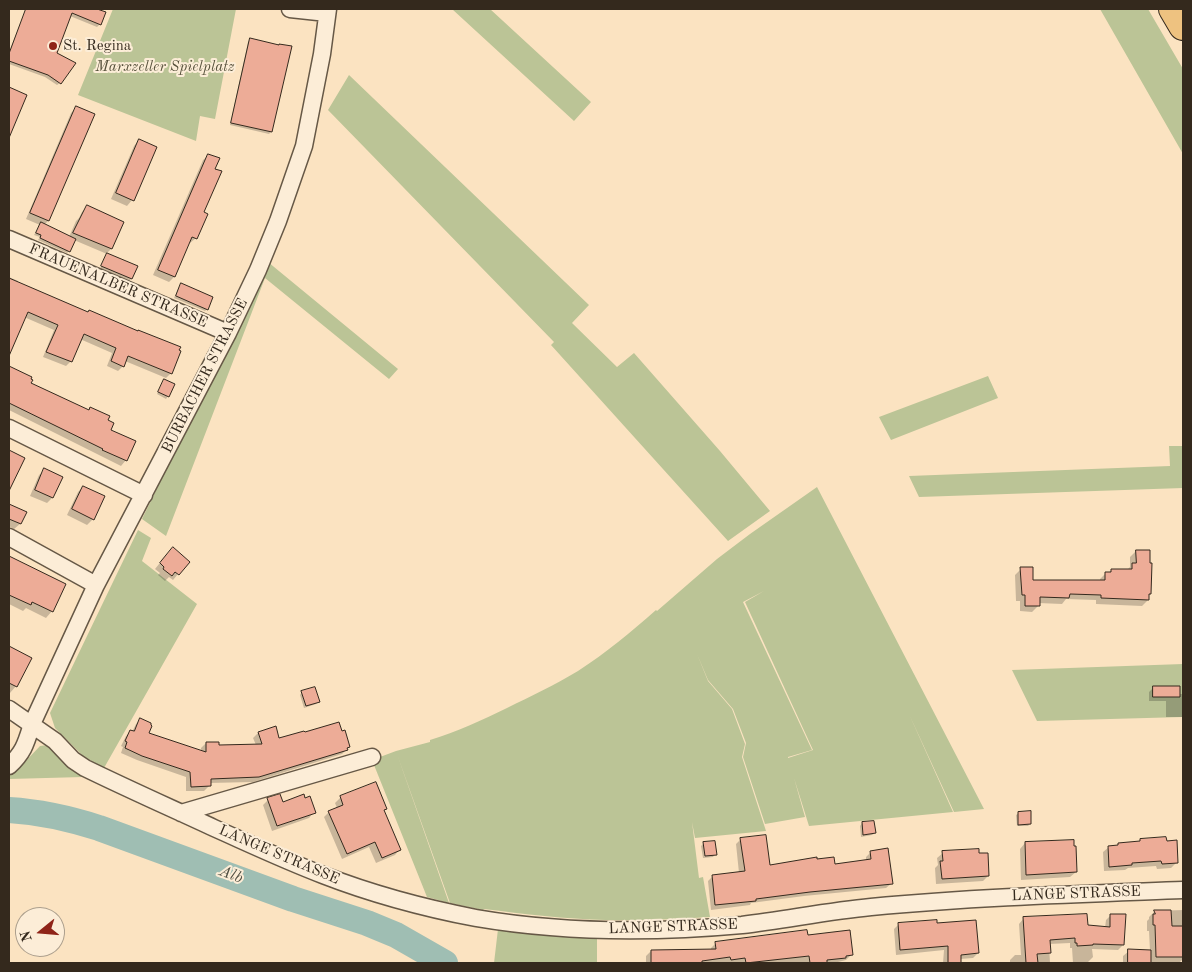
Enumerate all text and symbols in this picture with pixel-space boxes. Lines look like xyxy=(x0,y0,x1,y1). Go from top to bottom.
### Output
place label: St. Regina xyxy=(63,37,131,55)
marker: St. Regina xyxy=(47,40,59,52)
park label: Marxzeller Spielplatz xyxy=(95,58,235,76)
street label: FRAUENALBER STRASSE xyxy=(26,240,210,332)
street label: BURBACHER STRASSE xyxy=(158,296,252,456)
street label: LANGE STRASSE xyxy=(216,821,342,889)
water label: Alb xyxy=(216,862,246,888)
street label: LANGE STRASSE xyxy=(1011,883,1141,905)
north arrow xyxy=(15,907,65,957)
street label: LANGE STRASSE xyxy=(608,916,738,938)
text: N xyxy=(18,929,35,943)

